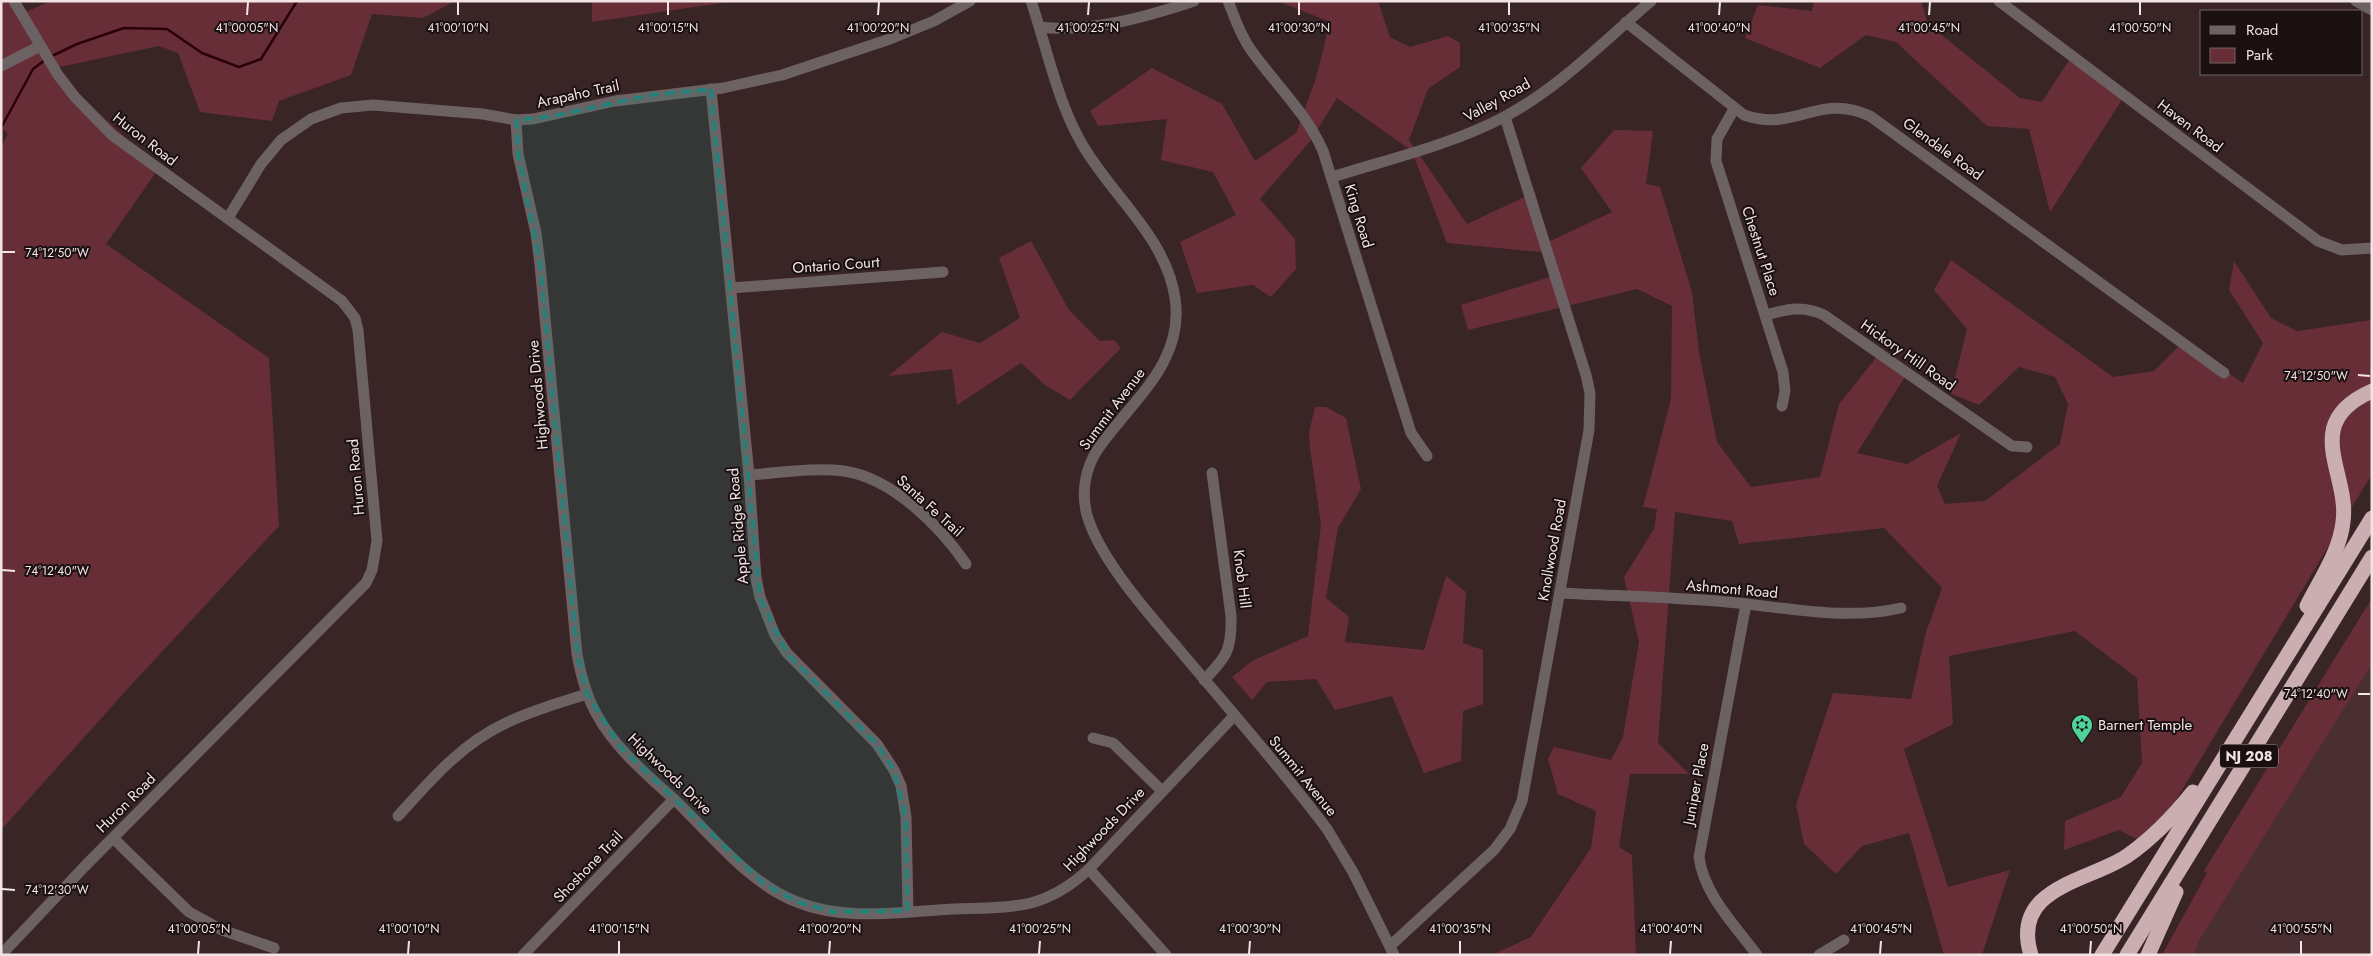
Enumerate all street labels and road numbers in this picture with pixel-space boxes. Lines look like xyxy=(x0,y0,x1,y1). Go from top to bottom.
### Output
street label: Valley Road xyxy=(1460,73,1534,127)
street label: Arapaho Trail xyxy=(535,74,621,114)
street label: Haven Road xyxy=(2153,94,2227,158)
street label: Huron Road xyxy=(108,107,182,171)
street label: Glendale Road xyxy=(1898,112,1988,186)
street label: King Road xyxy=(1339,181,1379,251)
street label: Chestnut Place xyxy=(1736,203,1786,299)
street label: Ontario Court xyxy=(792,251,881,279)
street label: Hickory Hill Road xyxy=(1856,314,1960,396)
street label: Highwoods Drive xyxy=(522,339,554,451)
street label: Summit Avenue xyxy=(1074,363,1151,455)
street label: Huron Road xyxy=(342,438,370,516)
street label: Apple Ridge Road xyxy=(722,467,754,585)
street label: Santa Fe Trail xyxy=(892,470,968,542)
street label: Knollwood Road xyxy=(1532,497,1572,603)
street label: Knob Hill xyxy=(1227,548,1257,610)
street label: Ashmont Road xyxy=(1685,574,1779,604)
street label: Highwoods Drive xyxy=(623,728,717,820)
street label: Summit Avenue xyxy=(1264,731,1343,821)
street label: Juniper Place xyxy=(1677,741,1715,829)
road number: NJ 208 xyxy=(2220,744,2278,768)
street label: Huron Road xyxy=(91,768,161,838)
street label: Highwoods Drive xyxy=(1058,782,1150,876)
street label: Shoshone Trail xyxy=(548,826,628,908)

